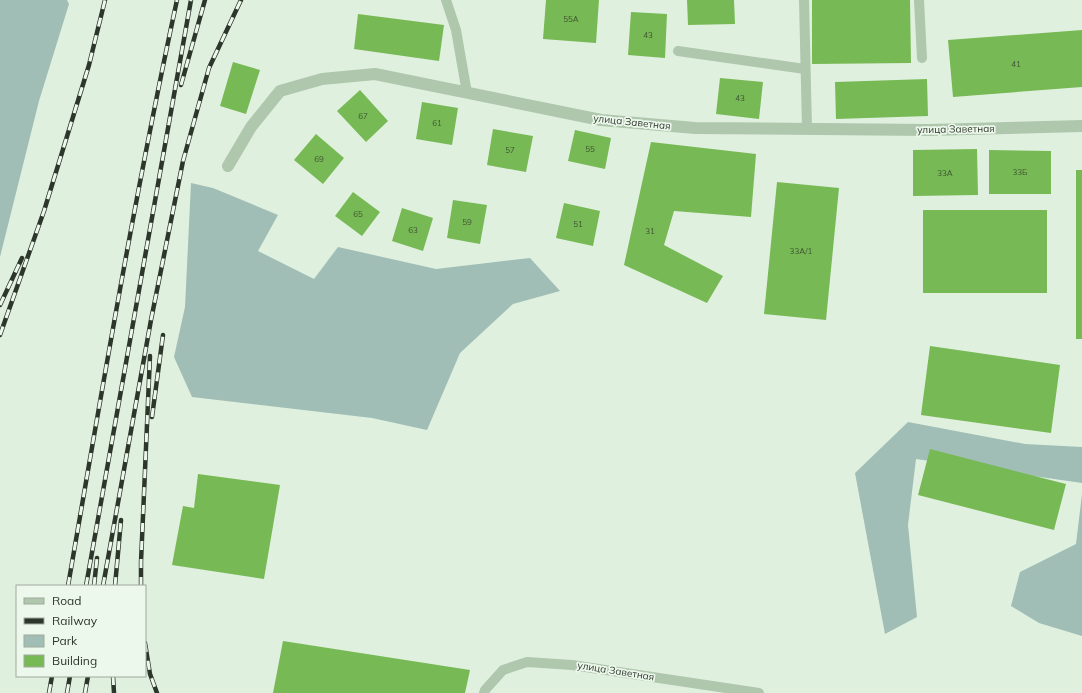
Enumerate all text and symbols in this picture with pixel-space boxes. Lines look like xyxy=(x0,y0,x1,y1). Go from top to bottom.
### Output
house number: 55А xyxy=(563,14,579,24)
house number: 43 xyxy=(643,30,653,40)
house number: 41 xyxy=(1011,59,1021,69)
house number: 43 xyxy=(735,93,745,103)
house number: 67 xyxy=(358,111,368,121)
street label: улица Заветная xyxy=(593,111,671,133)
house number: 61 xyxy=(432,118,442,128)
street label: улица Заветная xyxy=(917,122,995,136)
house number: 55 xyxy=(585,144,595,154)
house number: 57 xyxy=(505,145,515,155)
house number: 69 xyxy=(314,154,324,164)
house number: 33Б xyxy=(1012,167,1028,177)
house number: 33А xyxy=(937,168,953,178)
house number: 65 xyxy=(353,209,363,219)
house number: 59 xyxy=(462,217,472,227)
house number: 51 xyxy=(573,219,583,229)
house number: 63 xyxy=(408,225,418,235)
house number: 31 xyxy=(645,226,655,236)
house number: 33А/1 xyxy=(790,246,813,256)
legend xyxy=(16,585,146,677)
text: Road xyxy=(52,593,81,608)
text: Railway xyxy=(52,613,98,628)
text: Park xyxy=(52,633,78,648)
text: Building xyxy=(52,653,97,668)
street label: улица Заветная xyxy=(577,659,655,683)

